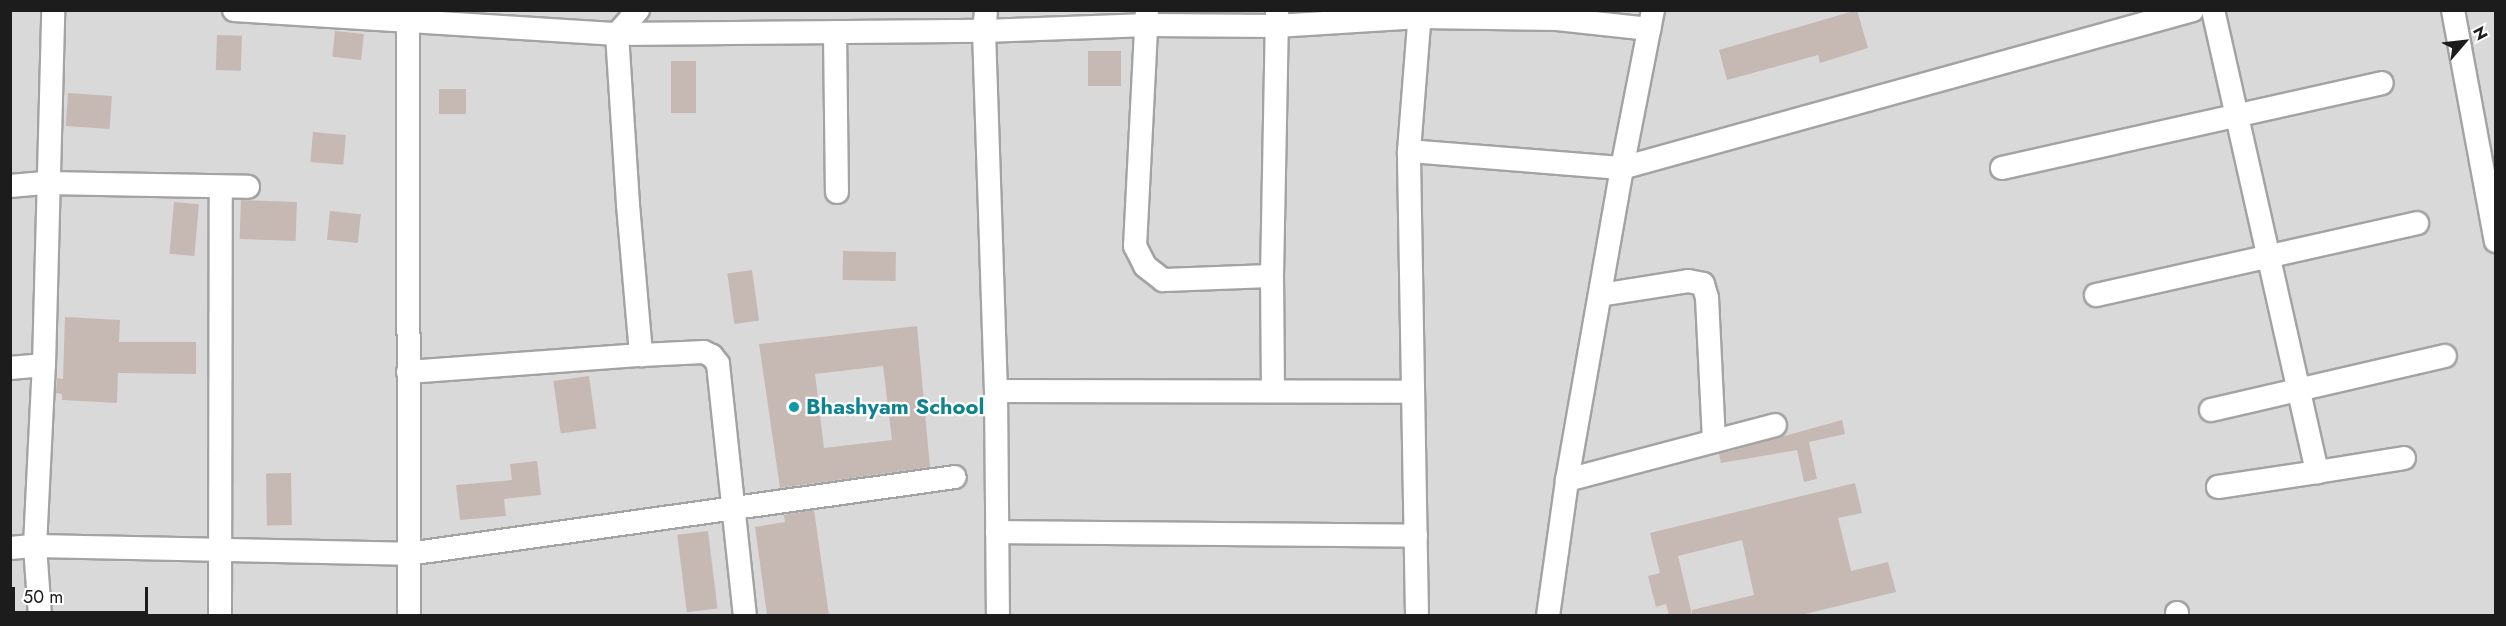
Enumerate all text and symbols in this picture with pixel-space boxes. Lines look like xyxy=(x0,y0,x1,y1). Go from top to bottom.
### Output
north arrow xyxy=(2434,12,2494,72)
text: N xyxy=(2467,22,2493,44)
place label: Bhashyam School xyxy=(806,394,984,420)
marker: Bhashyam School xyxy=(787,400,801,414)
scale bar xyxy=(15,575,152,613)
text: 50 m xyxy=(23,584,63,610)

